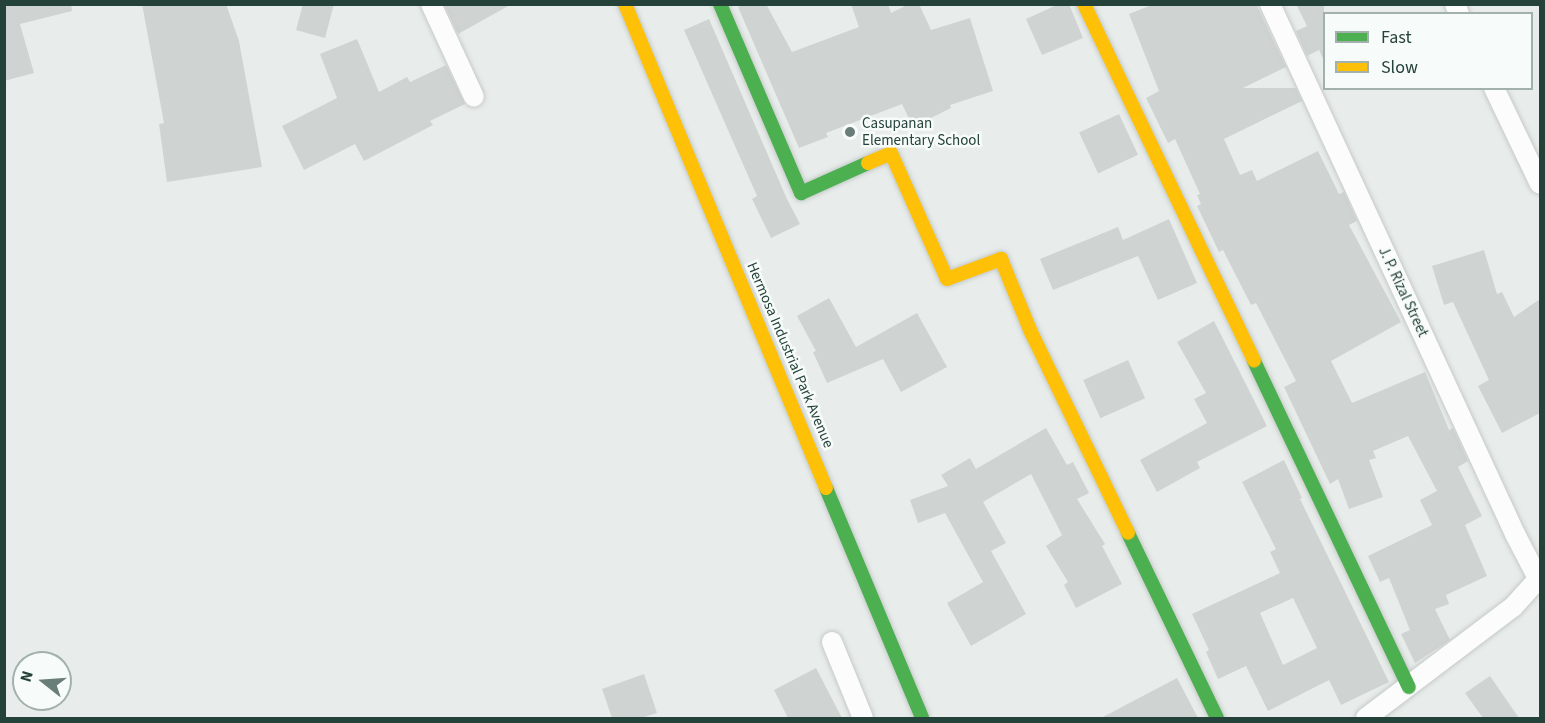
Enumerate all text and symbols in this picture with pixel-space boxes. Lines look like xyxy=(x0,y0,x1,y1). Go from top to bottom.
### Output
legend xyxy=(1323,12,1533,90)
text: Fast xyxy=(1381,25,1412,50)
text: Slow xyxy=(1381,55,1418,80)
place label: Casupanan Elementary School xyxy=(862,114,980,149)
marker: Casupanan Elementary School xyxy=(843,125,857,139)
street label: J. P. Rizal Street xyxy=(1374,244,1432,340)
street label: Hermosa Industrial Park Avenue xyxy=(743,259,837,451)
north arrow xyxy=(12,651,72,711)
text: N xyxy=(15,668,39,685)

